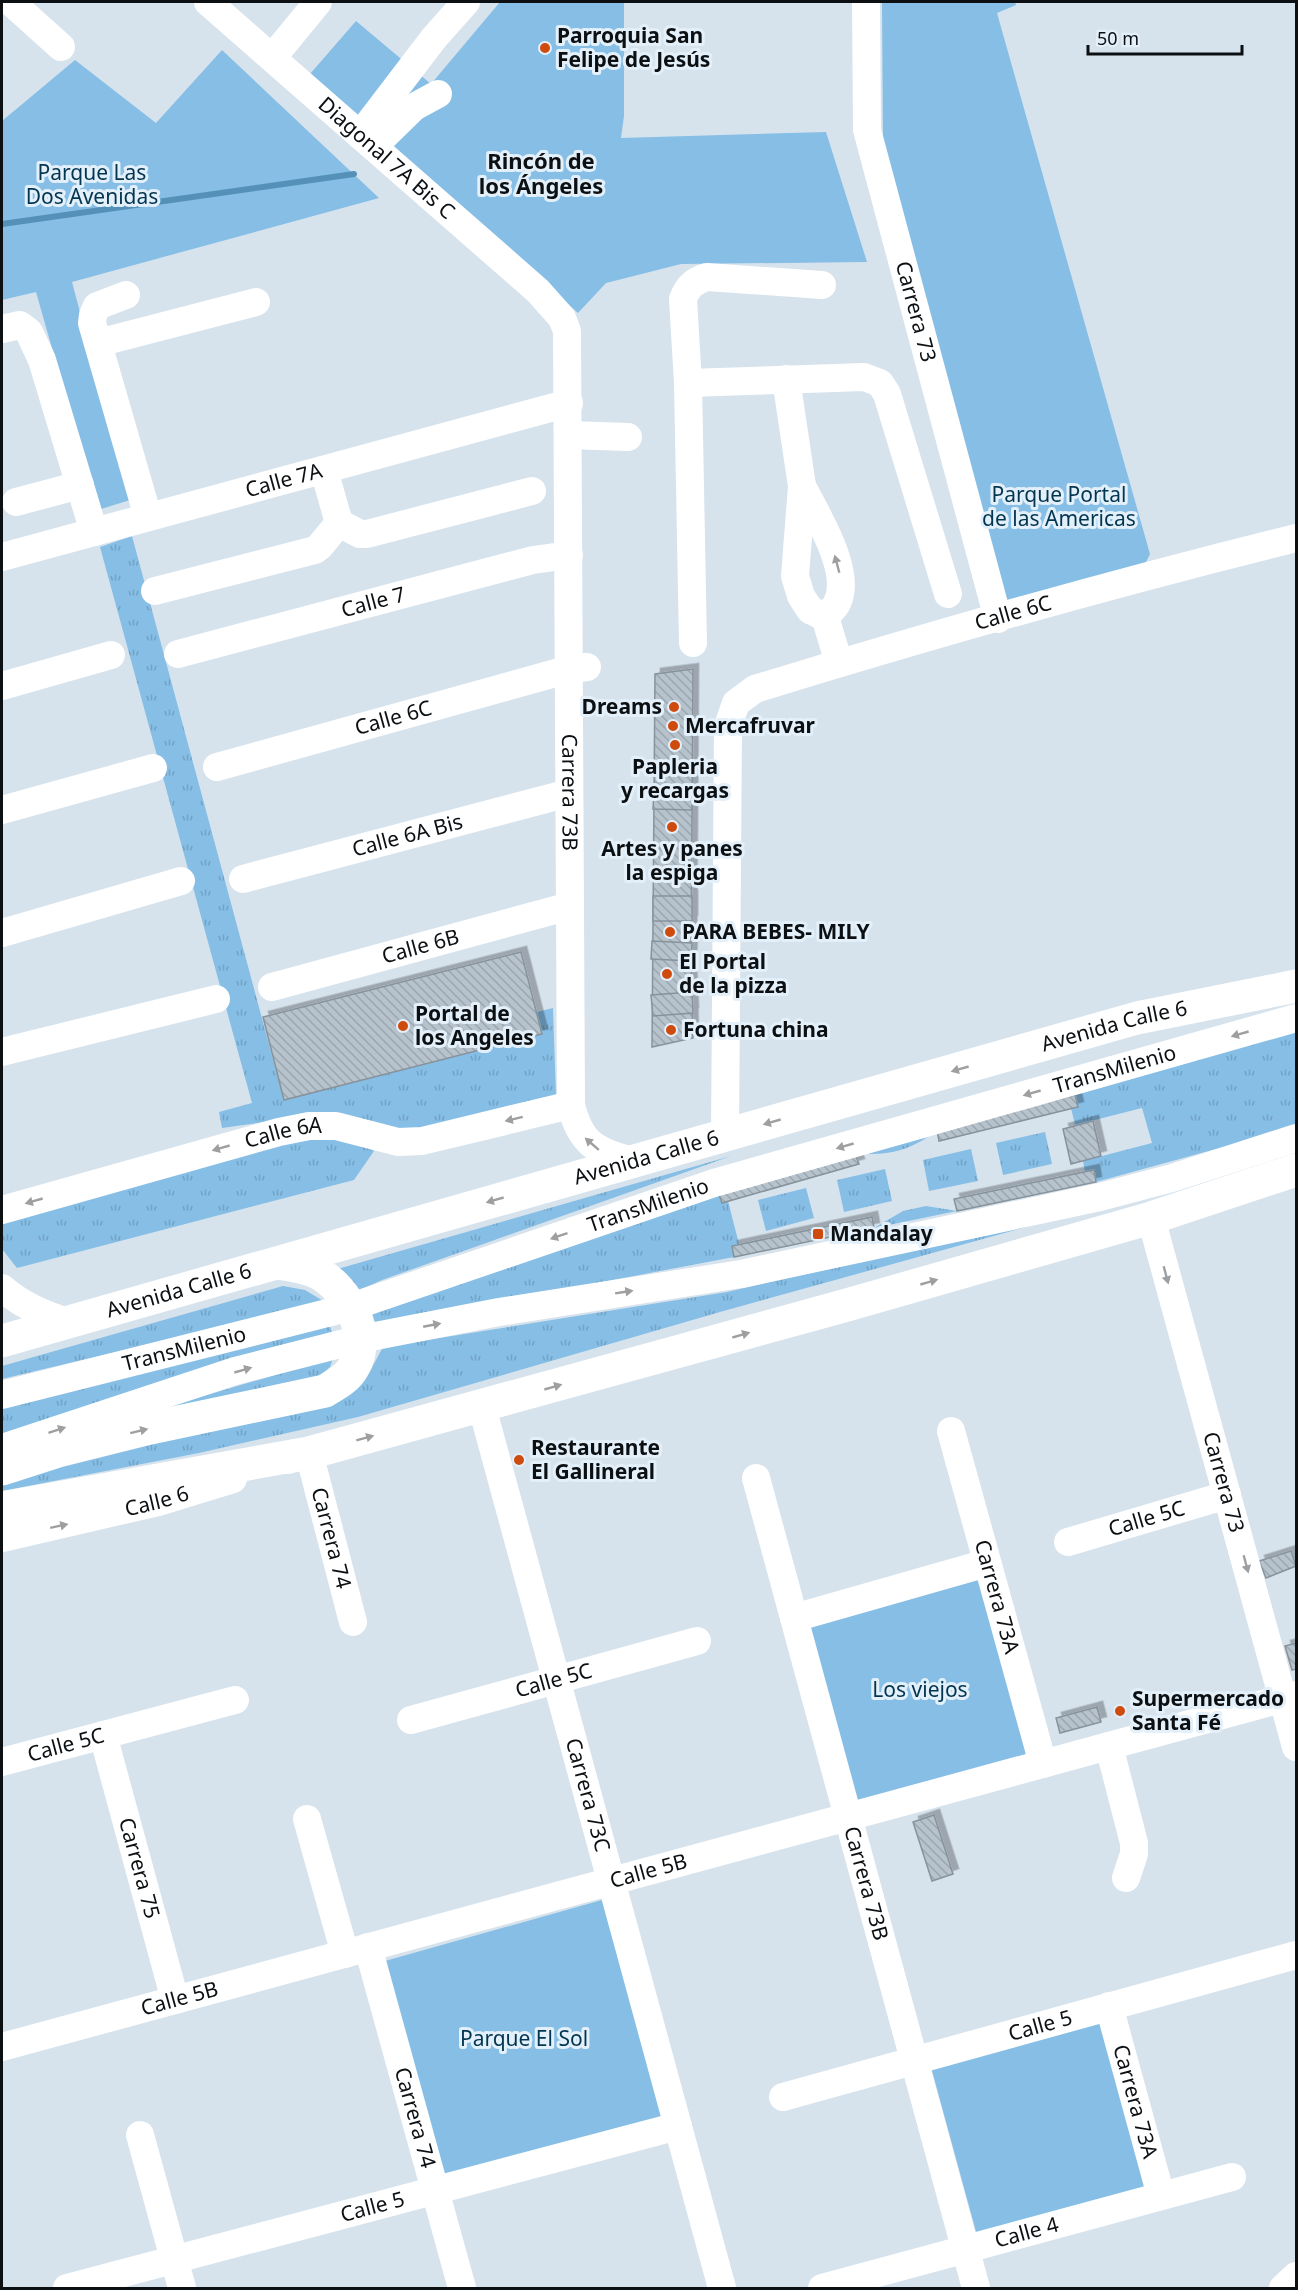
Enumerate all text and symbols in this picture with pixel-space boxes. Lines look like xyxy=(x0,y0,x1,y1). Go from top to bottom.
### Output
scale bar xyxy=(1088,18,1242,56)
place label: Parroquia San Felipe de Jesús xyxy=(557,21,710,73)
text: 50 m xyxy=(1097,26,1139,50)
marker: Parroquia San Felipe de Jesús xyxy=(538,41,552,55)
street label: Diagonal 7A Bis C xyxy=(313,90,461,225)
district label: Rincón de los Ángeles xyxy=(479,145,603,200)
park label: Parque Las Dos Avenidas xyxy=(26,158,158,210)
street label: Carrera 73 xyxy=(890,258,944,365)
street label: Calle 7A xyxy=(242,456,326,503)
park label: Parque Portal de las Americas xyxy=(982,480,1136,532)
one-way arrow xyxy=(832,555,841,573)
street label: Calle 7 xyxy=(338,579,408,623)
street label: Calle 6C xyxy=(971,588,1054,636)
place label: Dreams xyxy=(582,692,662,720)
street label: Calle 6C xyxy=(351,693,435,741)
marker: Dreams xyxy=(667,700,681,714)
place label: Mercafruvar xyxy=(685,711,815,739)
marker: Mercafruvar xyxy=(666,719,680,733)
street label: Carrera 73B xyxy=(556,734,585,851)
marker: Papleria y recargas xyxy=(668,738,682,752)
place label: Papleria y recargas xyxy=(621,752,729,804)
street label: Calle 6A Bis xyxy=(349,807,465,863)
marker: Artes y panes la espiga xyxy=(665,820,679,834)
place label: Artes y panes la espiga xyxy=(601,834,743,886)
place label: PARA BEBES- MILY xyxy=(682,917,871,945)
street label: Calle 6B xyxy=(379,922,462,969)
marker: PARA BEBES- MILY xyxy=(663,925,677,939)
place label: El Portal de la pizza xyxy=(679,947,787,999)
marker: El Portal de la pizza xyxy=(660,967,674,981)
street label: Avenida Calle 6 xyxy=(1038,993,1189,1058)
place label: Portal de los Angeles xyxy=(415,999,534,1051)
place label: Fortuna china xyxy=(683,1015,829,1043)
marker: Portal de los Angeles xyxy=(396,1019,410,1033)
marker: Fortuna china xyxy=(664,1023,678,1037)
one-way arrow xyxy=(1231,1030,1249,1039)
street label: TransMilenio xyxy=(1050,1038,1179,1099)
one-way arrow xyxy=(951,1065,969,1074)
one-way arrow xyxy=(1023,1089,1041,1098)
street label: Calle 6A xyxy=(241,1111,323,1154)
one-way arrow xyxy=(505,1115,523,1125)
one-way arrow xyxy=(763,1118,781,1127)
street label: Avenida Calle 6 xyxy=(570,1123,722,1191)
one-way arrow xyxy=(584,1137,599,1151)
one-way arrow xyxy=(836,1142,854,1151)
one-way arrow xyxy=(212,1144,230,1153)
street label: TransMilenio xyxy=(583,1171,712,1238)
one-way arrow xyxy=(486,1196,504,1205)
one-way arrow xyxy=(25,1197,43,1206)
place label: Mandalay xyxy=(830,1219,933,1247)
marker: Mandalay xyxy=(811,1227,825,1241)
one-way arrow xyxy=(550,1232,568,1241)
street label: Avenida Calle 6 xyxy=(103,1256,255,1324)
one-way arrow xyxy=(1162,1266,1172,1284)
one-way arrow xyxy=(920,1277,938,1286)
one-way arrow xyxy=(615,1288,634,1297)
street label: TransMilenio xyxy=(119,1319,249,1377)
one-way arrow xyxy=(423,1320,442,1329)
one-way arrow xyxy=(732,1329,750,1339)
one-way arrow xyxy=(233,1364,252,1374)
one-way arrow xyxy=(544,1382,562,1391)
one-way arrow xyxy=(48,1425,66,1434)
one-way arrow xyxy=(130,1425,148,1435)
street label: Carrera 73 xyxy=(1197,1428,1252,1536)
one-way arrow xyxy=(356,1433,374,1442)
place label: Restaurante El Gallineral xyxy=(531,1433,660,1485)
marker: Restaurante El Gallineral xyxy=(512,1453,526,1467)
street label: Calle 6 xyxy=(122,1478,192,1522)
street label: Carrera 74 xyxy=(306,1484,359,1591)
street label: Calle 5C xyxy=(1105,1493,1188,1542)
one-way arrow xyxy=(49,1521,68,1530)
street label: Carrera 73A xyxy=(969,1536,1027,1657)
one-way arrow xyxy=(1242,1555,1251,1573)
street label: Calle 5C xyxy=(512,1656,595,1704)
park label: Los viejos xyxy=(872,1675,968,1703)
place label: Supermercado Santa Fé xyxy=(1132,1684,1284,1736)
marker: Supermercado Santa Fé xyxy=(1113,1704,1127,1718)
street label: Calle 5C xyxy=(24,1720,107,1768)
street label: Carrera 73C xyxy=(560,1735,617,1855)
street label: Carrera 75 xyxy=(113,1814,167,1921)
street label: Carrera 73B xyxy=(838,1823,896,1943)
street label: Calle 5B xyxy=(606,1846,690,1894)
street label: Calle 5B xyxy=(138,1974,221,2022)
street label: Calle 5 xyxy=(1005,2003,1075,2047)
park label: Parque El Sol xyxy=(460,2024,588,2052)
street label: Carrera 73A xyxy=(1107,2041,1165,2162)
street label: Carrera 74 xyxy=(389,2064,443,2171)
street label: Calle 5 xyxy=(337,2184,407,2228)
street label: Calle 4 xyxy=(991,2210,1062,2254)

